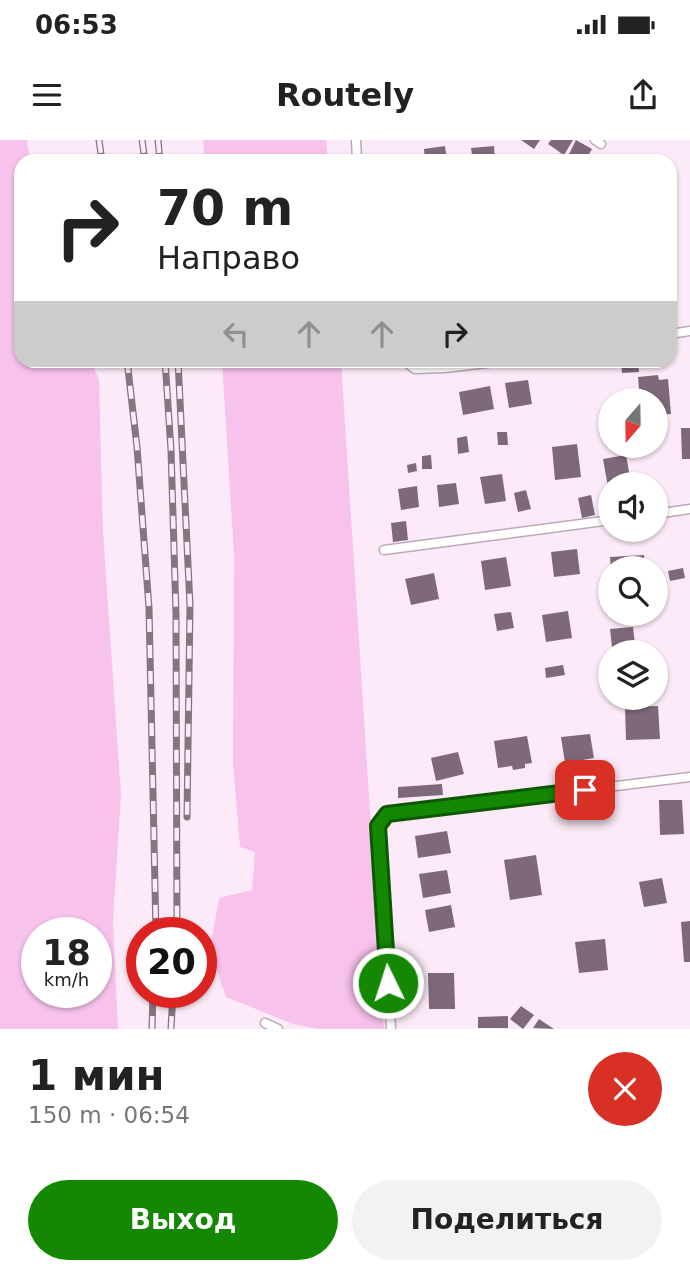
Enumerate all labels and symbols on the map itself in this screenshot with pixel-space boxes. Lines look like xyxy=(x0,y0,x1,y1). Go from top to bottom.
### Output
north arrow xyxy=(598,388,668,458)
pin xyxy=(555,760,615,820)
speed limit sign: 20 xyxy=(126,917,217,1008)
position arrow xyxy=(351,946,425,1020)

